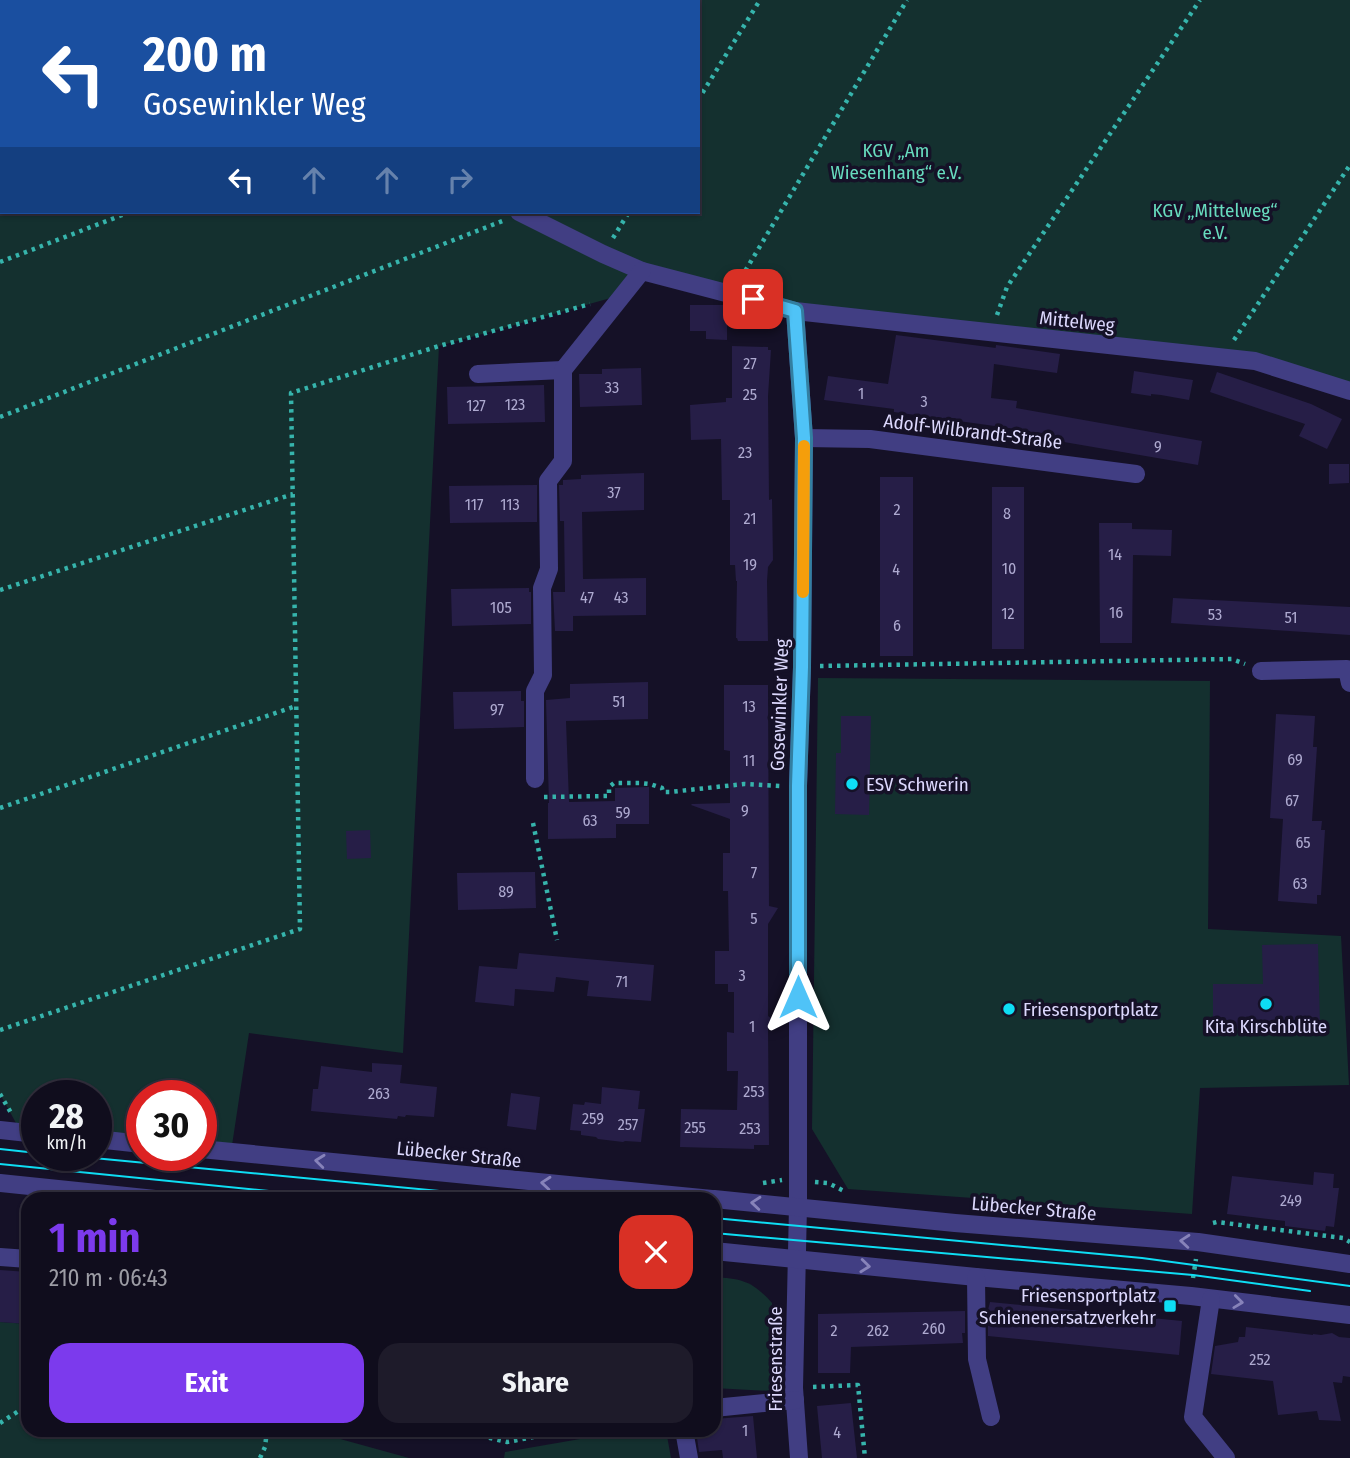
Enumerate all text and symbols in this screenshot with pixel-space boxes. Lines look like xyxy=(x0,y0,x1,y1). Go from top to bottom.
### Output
text: 200 m xyxy=(143,25,267,84)
icon: left xyxy=(28,28,119,119)
text: Gosewinkler Weg xyxy=(143,85,366,123)
park label: KGV „Am Wiesenhang“ e.V. xyxy=(830,139,962,184)
icon: left xyxy=(222,161,260,199)
icon: ahead xyxy=(295,161,333,199)
icon: ahead xyxy=(368,161,406,199)
icon: right xyxy=(441,161,479,199)
park label: KGV „Mittelweg“ e.V. xyxy=(1152,199,1278,244)
pin xyxy=(723,269,783,329)
icon: arrive xyxy=(734,280,772,318)
street label: Mittelweg xyxy=(1038,306,1116,337)
house number: 27 xyxy=(743,354,757,373)
house number: 33 xyxy=(605,378,619,397)
house number: 1 xyxy=(858,384,864,403)
house number: 25 xyxy=(743,385,757,404)
house number: 3 xyxy=(920,392,928,411)
house number: 123 xyxy=(505,395,525,414)
house number: 127 xyxy=(466,396,486,415)
street label: Adolf-Wilbrandt-Straße xyxy=(882,409,1063,454)
house number: 9 xyxy=(1154,437,1162,456)
house number: 23 xyxy=(738,443,752,462)
house number: 37 xyxy=(607,483,621,502)
house number: 117 xyxy=(465,495,484,514)
house number: 113 xyxy=(500,495,520,514)
house number: 2 xyxy=(893,500,901,519)
house number: 8 xyxy=(1003,504,1011,523)
house number: 21 xyxy=(744,509,756,528)
house number: 14 xyxy=(1108,545,1122,564)
house number: 19 xyxy=(743,555,757,574)
house number: 10 xyxy=(1002,559,1016,578)
house number: 4 xyxy=(892,560,900,579)
house number: 47 xyxy=(580,588,594,607)
house number: 43 xyxy=(614,588,628,607)
house number: 105 xyxy=(490,598,512,617)
house number: 16 xyxy=(1109,603,1123,622)
house number: 12 xyxy=(1001,604,1015,623)
house number: 53 xyxy=(1208,605,1222,624)
house number: 51 xyxy=(1285,608,1297,627)
house number: 6 xyxy=(893,616,901,635)
street label: Gosewinkler Weg xyxy=(766,638,793,772)
house number: 51 xyxy=(613,692,625,711)
house number: 13 xyxy=(742,697,756,716)
house number: 97 xyxy=(490,700,505,719)
house number: 69 xyxy=(1287,750,1303,769)
house number: 11 xyxy=(743,751,755,770)
place label: ESV Schwerin xyxy=(866,773,969,796)
marker: ESV Schwerin xyxy=(844,776,860,792)
house number: 67 xyxy=(1285,791,1300,810)
house number: 9 xyxy=(741,801,749,820)
house number: 59 xyxy=(616,803,631,822)
house number: 63 xyxy=(582,811,598,830)
house number: 65 xyxy=(1295,833,1311,852)
house number: 7 xyxy=(751,863,758,882)
house number: 63 xyxy=(1292,874,1308,893)
house number: 89 xyxy=(498,882,514,901)
house number: 5 xyxy=(750,909,758,928)
position arrow xyxy=(761,960,835,1034)
house number: 3 xyxy=(738,966,746,985)
house number: 71 xyxy=(616,972,628,991)
marker: Kita Kirschblüte xyxy=(1258,996,1274,1012)
place label: Friesensportplatz xyxy=(1023,998,1159,1021)
marker: Friesensportplatz xyxy=(1001,1001,1017,1017)
place label: Kita Kirschblüte xyxy=(1205,1015,1327,1038)
house number: 1 xyxy=(749,1017,755,1036)
speed limit sign: 30 xyxy=(126,1080,217,1171)
house number: 253 xyxy=(743,1082,765,1101)
house number: 263 xyxy=(368,1084,390,1103)
text: 28 xyxy=(49,1095,84,1137)
house number: 259 xyxy=(582,1109,604,1128)
house number: 257 xyxy=(618,1115,639,1134)
house number: 255 xyxy=(684,1118,706,1137)
house number: 253 xyxy=(739,1119,761,1138)
text: km/h xyxy=(46,1132,87,1154)
street label: Lübecker Straße xyxy=(395,1137,523,1172)
one-way arrow xyxy=(314,1154,325,1169)
one-way arrow xyxy=(540,1176,551,1191)
house number: 249 xyxy=(1280,1191,1302,1210)
street label: Lübecker Straße xyxy=(970,1192,1097,1225)
one-way arrow xyxy=(750,1196,761,1211)
text: 1 min xyxy=(49,1213,140,1263)
button: close xyxy=(619,1215,693,1289)
one-way arrow xyxy=(1180,1234,1191,1249)
one-way arrow xyxy=(860,1258,871,1273)
text: 210 m · 06:43 xyxy=(49,1264,168,1292)
place label: Friesensportplatz Schienenersatzverkehr xyxy=(979,1284,1156,1329)
one-way arrow xyxy=(1232,1294,1244,1309)
marker: Friesensportplatz Schienenersatzverkehr xyxy=(1162,1298,1178,1314)
street label: Friesenstraße xyxy=(764,1306,787,1412)
house number: 260 xyxy=(922,1319,946,1338)
house number: 2 xyxy=(830,1321,838,1340)
house number: 262 xyxy=(867,1321,889,1340)
button: Exit xyxy=(49,1343,364,1423)
button: Share xyxy=(378,1343,693,1423)
house number: 252 xyxy=(1249,1350,1271,1369)
house number: 1 xyxy=(742,1421,748,1440)
house number: 4 xyxy=(833,1423,841,1442)

